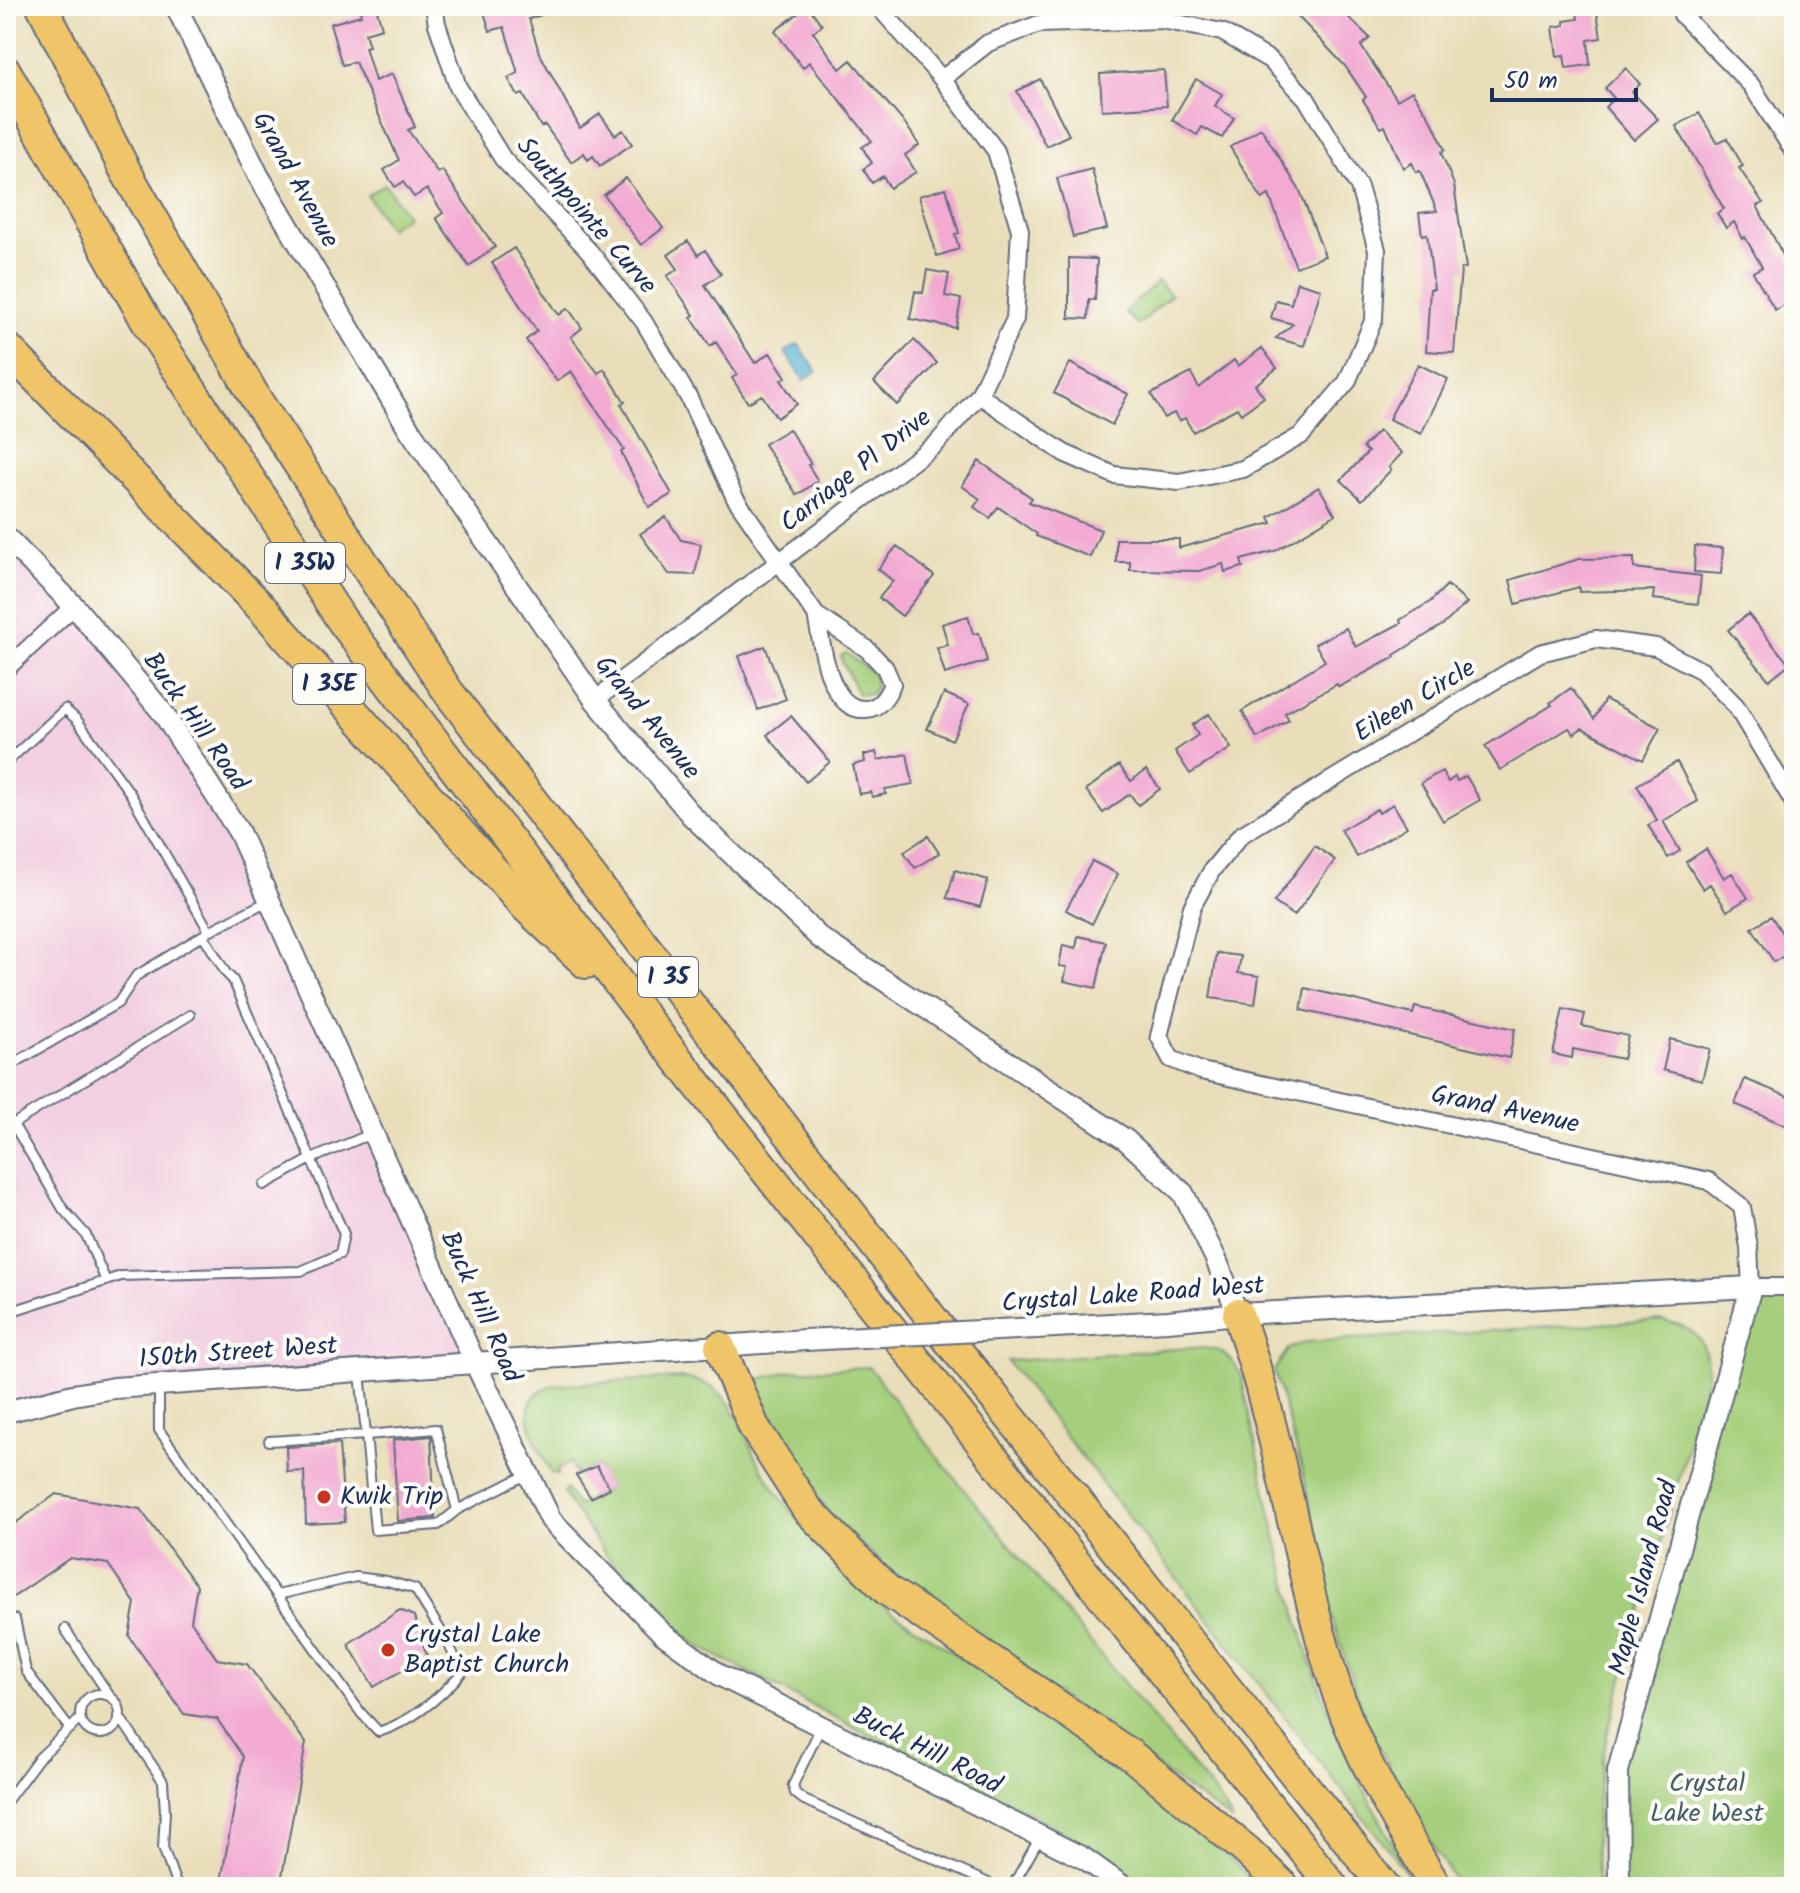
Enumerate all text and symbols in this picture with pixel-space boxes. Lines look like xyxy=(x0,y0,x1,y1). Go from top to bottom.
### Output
scale bar xyxy=(1492,52,1636,102)
text: 50 m xyxy=(1504,62,1558,101)
street label: Grand Avenue xyxy=(240,104,350,256)
street label: Southpointe Curve xyxy=(505,128,667,305)
street label: Carriage Pl Drive xyxy=(771,398,941,544)
road number: I 35W xyxy=(265,543,345,583)
street label: Buck Hill Road xyxy=(131,644,259,801)
street label: Grand Avenue xyxy=(583,646,711,790)
street label: Eileen Circle xyxy=(1346,648,1484,754)
road number: I 35E xyxy=(293,664,365,704)
road number: I 35 xyxy=(638,957,698,997)
street label: Grand Avenue xyxy=(1427,1074,1583,1146)
street label: Buck Hill Road xyxy=(428,1224,533,1391)
street label: Crystal Lake Road West xyxy=(1000,1265,1267,1325)
street label: 150th Street West xyxy=(137,1325,340,1381)
street label: Maple Island Road xyxy=(1598,1475,1691,1680)
place label: Kwik Trip xyxy=(340,1476,443,1518)
marker: Kwik Trip xyxy=(315,1488,333,1506)
place label: Crystal Lake Baptist Church xyxy=(404,1614,569,1686)
marker: Crystal Lake Baptist Church xyxy=(379,1641,397,1659)
street label: Buck Hill Road xyxy=(845,1695,1010,1807)
park label: Crystal Lake West xyxy=(1650,1763,1765,1835)

